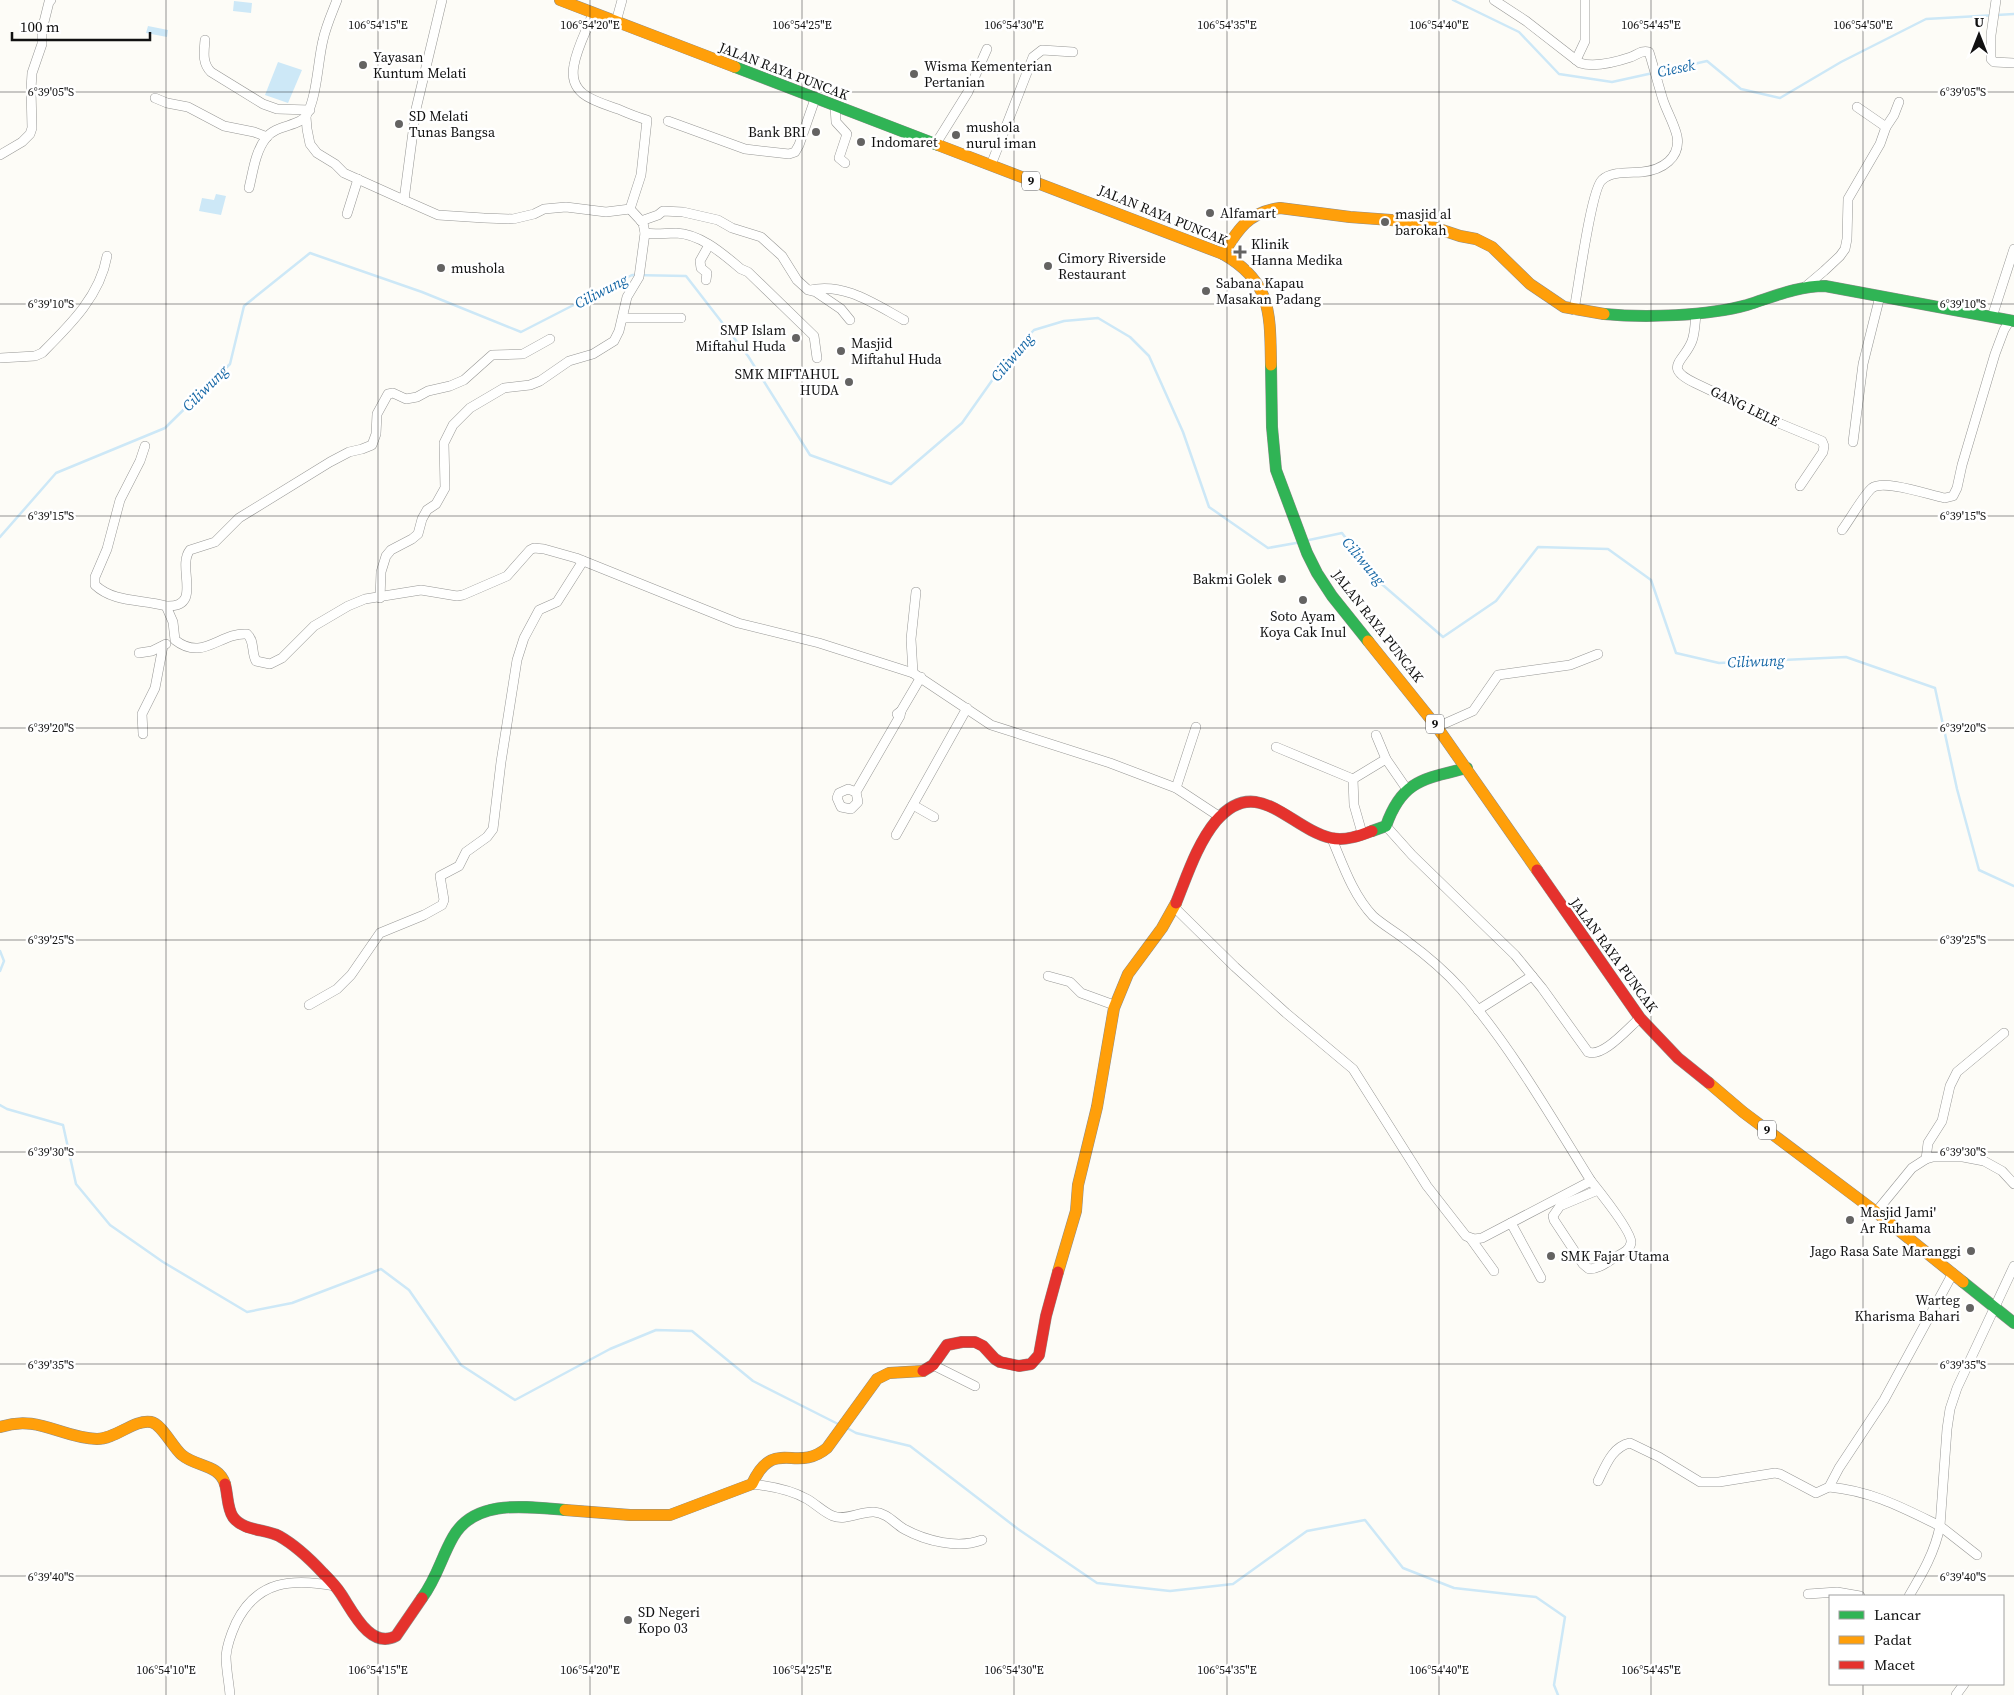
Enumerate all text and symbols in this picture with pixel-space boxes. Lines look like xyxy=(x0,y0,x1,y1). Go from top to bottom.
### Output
scale bar xyxy=(12,10,150,42)
north arrow xyxy=(1954,10,2004,60)
text: U xyxy=(1974,12,1984,32)
text: 100 m xyxy=(20,16,60,37)
text: 106°54'15"E xyxy=(348,17,408,33)
text: 106°54'20"E xyxy=(560,17,620,33)
text: 106°54'25"E xyxy=(772,17,832,33)
text: 106°54'30"E xyxy=(984,17,1044,33)
text: 106°54'35"E xyxy=(1197,17,1257,33)
text: 106°54'40"E xyxy=(1409,17,1469,33)
text: 106°54'45"E xyxy=(1621,17,1681,33)
text: 106°54'50"E xyxy=(1833,17,1893,33)
street label: JALAN RAYA PUNCAK xyxy=(715,37,852,105)
place label: Yayasan Kuntum Melati xyxy=(373,47,466,83)
water label: Ciesek xyxy=(1655,54,1698,82)
place label: Wisma Kementerian Pertanian xyxy=(924,56,1053,92)
marker: Yayasan Kuntum Melati xyxy=(357,59,369,71)
marker: Wisma Kementerian Pertanian xyxy=(908,68,920,80)
text: 6°39'05"S xyxy=(28,84,74,100)
text: 6°39'05"S xyxy=(1940,84,1986,100)
place label: SD Melati Tunas Bangsa xyxy=(409,106,496,142)
place label: mushola nurul iman xyxy=(966,117,1037,153)
marker: SD Melati Tunas Bangsa xyxy=(393,118,405,130)
place label: Bank BRI xyxy=(748,122,806,142)
marker: Bank BRI xyxy=(810,126,822,138)
marker: mushola nurul iman xyxy=(950,129,962,141)
place label: Indomaret xyxy=(871,132,938,152)
marker: Indomaret xyxy=(855,136,867,148)
road number: 9 xyxy=(1022,172,1040,190)
street label: JALAN RAYA PUNCAK xyxy=(1095,180,1231,250)
place label: Alfamart xyxy=(1220,203,1276,223)
place label: masjid al barokah xyxy=(1395,204,1451,240)
marker: Alfamart xyxy=(1204,207,1216,219)
marker: masjid al barokah xyxy=(1379,216,1391,228)
place label: Klinik Hanna Medika xyxy=(1251,234,1343,270)
marker: Klinik Hanna Medika xyxy=(1233,245,1247,259)
place label: Cimory Riverside Restaurant xyxy=(1058,248,1166,284)
place label: mushola xyxy=(451,258,506,278)
marker: Cimory Riverside Restaurant xyxy=(1042,260,1054,272)
marker: mushola xyxy=(435,262,447,274)
water label: Ciliwung xyxy=(571,268,632,313)
place label: Sabana Kapau Masakan Padang xyxy=(1216,273,1321,309)
marker: Sabana Kapau Masakan Padang xyxy=(1200,285,1212,297)
text: 6°39'10"S xyxy=(28,296,74,312)
text: 6°39'10"S xyxy=(1940,296,1986,312)
place label: SMP Islam Miftahul Huda xyxy=(695,320,787,356)
water label: Ciliwung xyxy=(986,328,1039,386)
marker: SMP Islam Miftahul Huda xyxy=(790,332,802,344)
place label: Masjid Miftahul Huda xyxy=(851,333,942,369)
marker: Masjid Miftahul Huda xyxy=(835,345,847,357)
water label: Ciliwung xyxy=(177,360,233,416)
place label: SMK MIFTAHUL HUDA xyxy=(735,364,840,400)
marker: SMK MIFTAHUL HUDA xyxy=(843,376,855,388)
street label: GANG LELE xyxy=(1707,381,1783,431)
text: 6°39'15"S xyxy=(28,508,74,524)
text: 6°39'15"S xyxy=(1940,508,1986,524)
water label: Ciliwung xyxy=(1338,532,1391,590)
street label: JALAN RAYA PUNCAK xyxy=(1327,565,1429,687)
place label: Bakmi Golek xyxy=(1192,569,1272,589)
marker: Bakmi Golek xyxy=(1276,573,1288,585)
marker: Soto Ayam Koya Cak Inul xyxy=(1297,594,1309,606)
place label: Soto Ayam Koya Cak Inul xyxy=(1260,606,1346,642)
water label: Ciliwung xyxy=(1727,649,1786,672)
road number: 9 xyxy=(1426,714,1444,734)
text: 6°39'20"S xyxy=(28,720,74,736)
text: 6°39'20"S xyxy=(1940,720,1986,736)
street label: JALAN RAYA PUNCAK xyxy=(1565,893,1663,1017)
text: 6°39'25"S xyxy=(28,932,74,948)
text: 6°39'25"S xyxy=(1940,932,1986,948)
road number: 9 xyxy=(1758,1120,1776,1140)
text: 6°39'30"S xyxy=(28,1144,74,1160)
text: 6°39'30"S xyxy=(1940,1144,1986,1160)
place label: Masjid Jami' Ar Ruhama xyxy=(1860,1202,1936,1238)
marker: Masjid Jami' Ar Ruhama xyxy=(1844,1214,1856,1226)
place label: Jago Rasa Sate Maranggi xyxy=(1809,1241,1961,1261)
marker: Jago Rasa Sate Maranggi xyxy=(1965,1245,1977,1257)
place label: SMK Fajar Utama xyxy=(1561,1246,1670,1266)
marker: SMK Fajar Utama xyxy=(1545,1250,1557,1262)
place label: Warteg Kharisma Bahari xyxy=(1855,1290,1960,1326)
marker: Warteg Kharisma Bahari xyxy=(1964,1302,1976,1314)
text: 6°39'35"S xyxy=(28,1357,74,1373)
text: 6°39'35"S xyxy=(1940,1357,1986,1373)
text: 6°39'40"S xyxy=(28,1569,74,1585)
text: 6°39'40"S xyxy=(1940,1569,1986,1585)
legend xyxy=(1829,1595,2004,1685)
place label: SD Negeri Kopo 03 xyxy=(638,1602,700,1638)
text: Lancar xyxy=(1874,1604,1921,1625)
marker: SD Negeri Kopo 03 xyxy=(622,1614,634,1626)
text: Padat xyxy=(1874,1629,1911,1650)
text: Macet xyxy=(1874,1654,1915,1675)
text: 106°54'10"E xyxy=(136,1662,196,1678)
text: 106°54'15"E xyxy=(348,1662,408,1678)
text: 106°54'20"E xyxy=(560,1662,620,1678)
text: 106°54'25"E xyxy=(772,1662,832,1678)
text: 106°54'30"E xyxy=(984,1662,1044,1678)
text: 106°54'35"E xyxy=(1197,1662,1257,1678)
text: 106°54'40"E xyxy=(1409,1662,1469,1678)
text: 106°54'45"E xyxy=(1621,1662,1681,1678)

